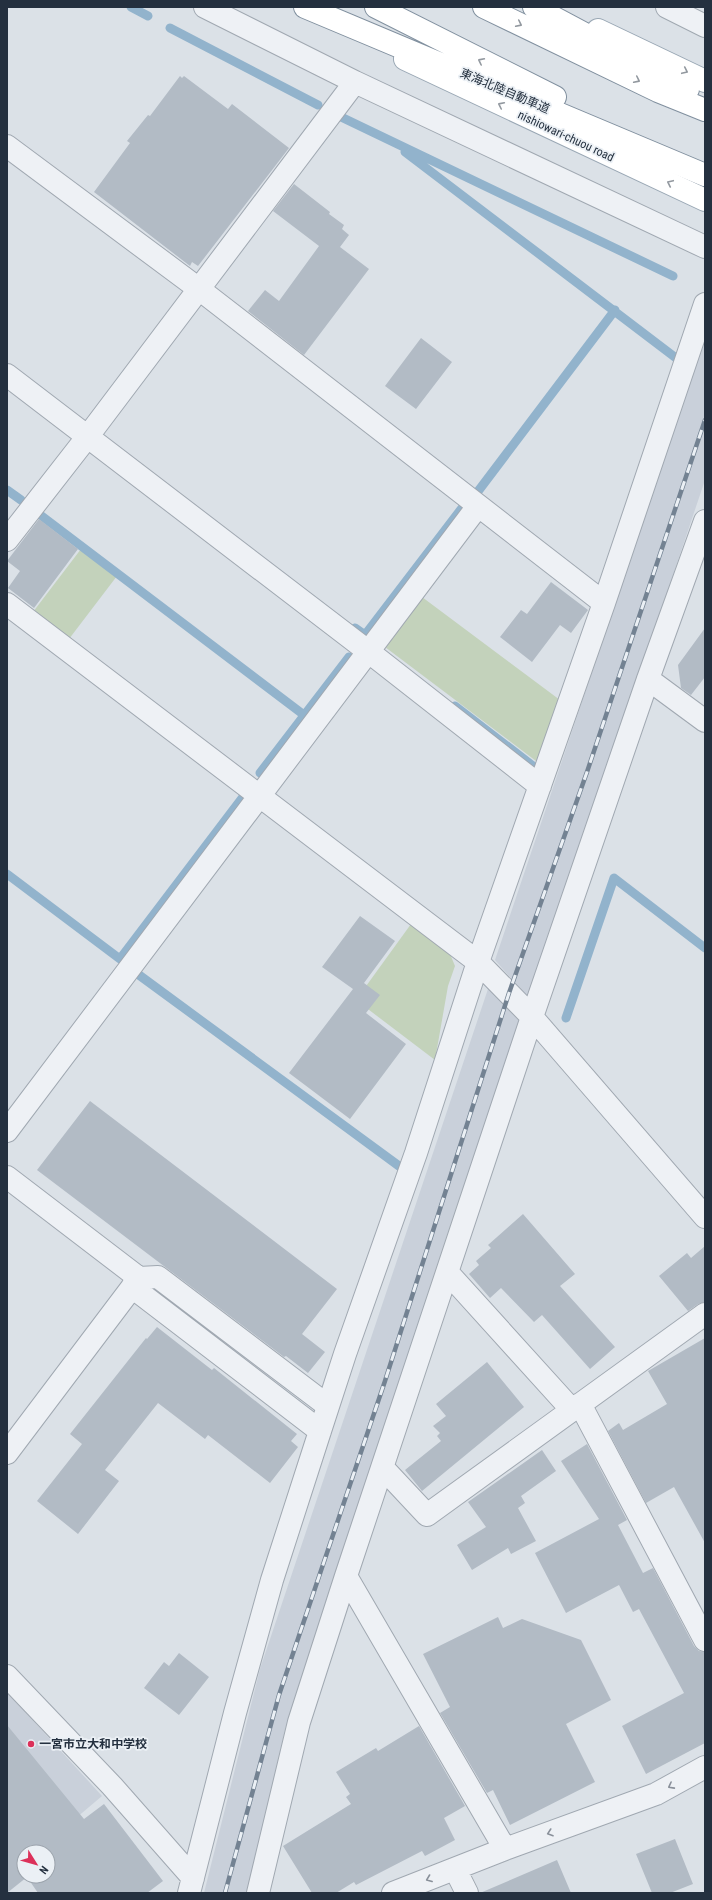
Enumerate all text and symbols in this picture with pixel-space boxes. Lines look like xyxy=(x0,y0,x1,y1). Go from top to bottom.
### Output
one-way arrow xyxy=(515,19,523,27)
one-way arrow xyxy=(478,58,486,66)
street label: 東海北陸自動車道 xyxy=(458,66,552,116)
one-way arrow xyxy=(680,66,688,74)
one-way arrow xyxy=(632,75,640,83)
one-way arrow xyxy=(497,102,505,110)
street label: nishiowari-chuou road xyxy=(516,108,616,164)
one-way arrow xyxy=(666,180,674,188)
place label: 一宮市立大和中学校 xyxy=(39,1737,147,1751)
marker: 一宮市立大和中学校 xyxy=(26,1739,36,1749)
one-way arrow xyxy=(668,1781,675,1788)
one-way arrow xyxy=(547,1829,554,1837)
north arrow xyxy=(16,1844,56,1884)
text: N xyxy=(36,1863,51,1877)
one-way arrow xyxy=(425,1875,432,1883)

